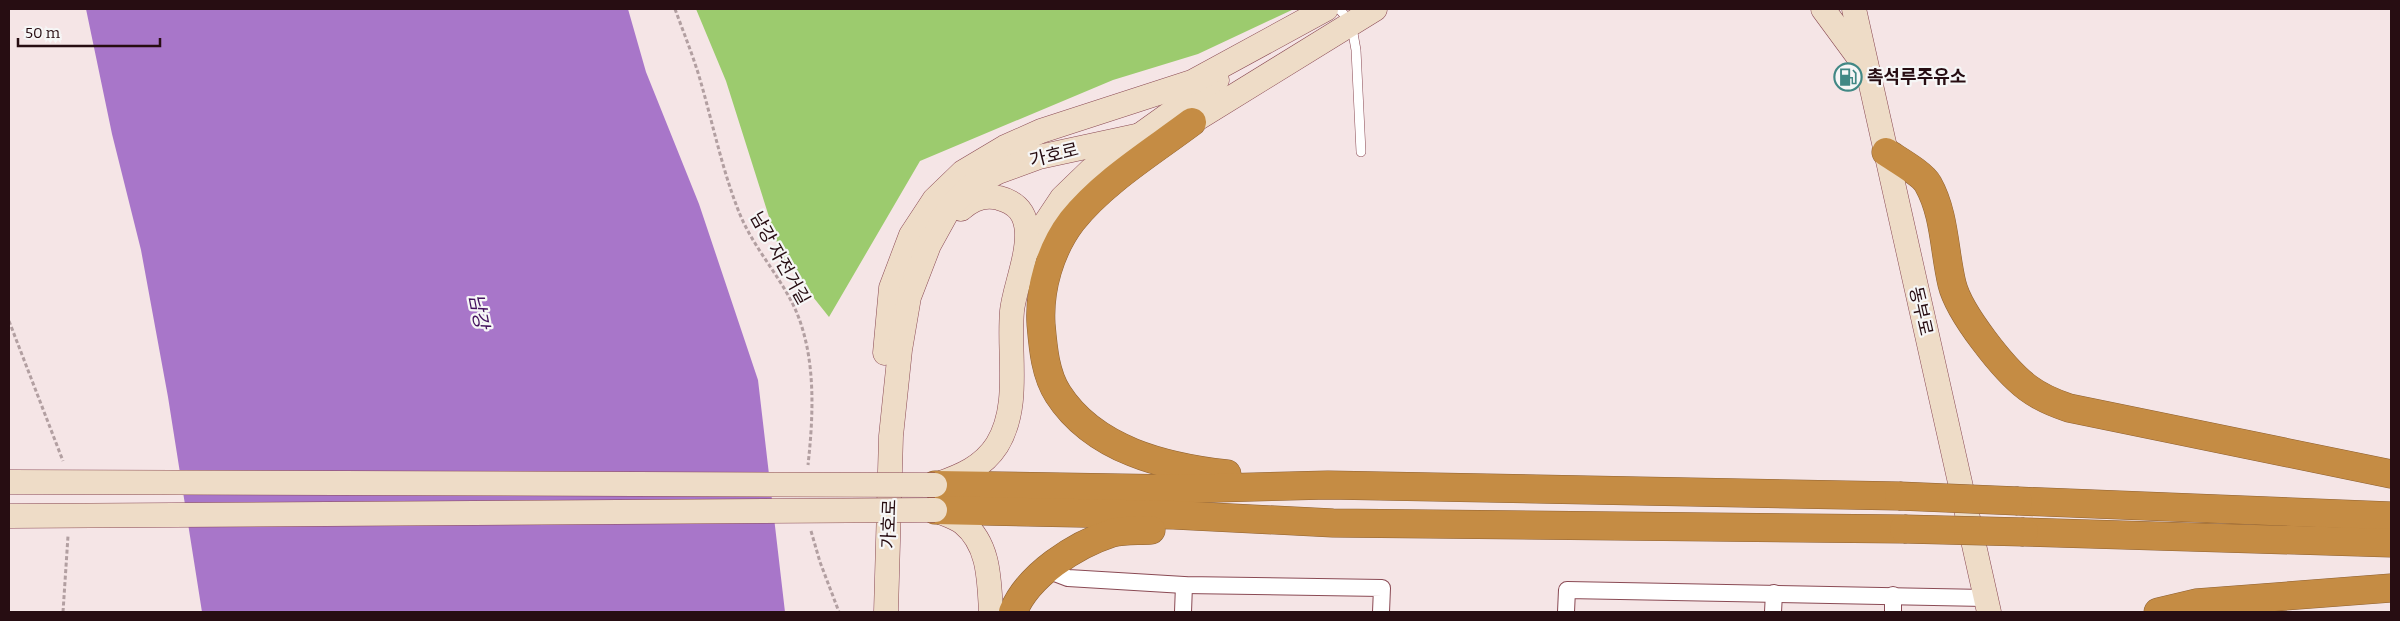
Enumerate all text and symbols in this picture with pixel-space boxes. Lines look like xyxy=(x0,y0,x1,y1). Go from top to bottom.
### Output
scale bar xyxy=(18,15,160,47)
text: 50 m xyxy=(25,24,61,42)
fuel station icon: 촉석루주유소 xyxy=(1833,62,1863,92)
place label: 촉석루주유소 xyxy=(1867,66,1966,88)
street label: 가호로 xyxy=(1027,138,1081,172)
street label: 남강 자전거길 xyxy=(745,208,815,308)
street label: 동부로 xyxy=(1905,284,1937,338)
water label: 남강 xyxy=(464,292,494,333)
street label: 가호로 xyxy=(877,499,901,549)

